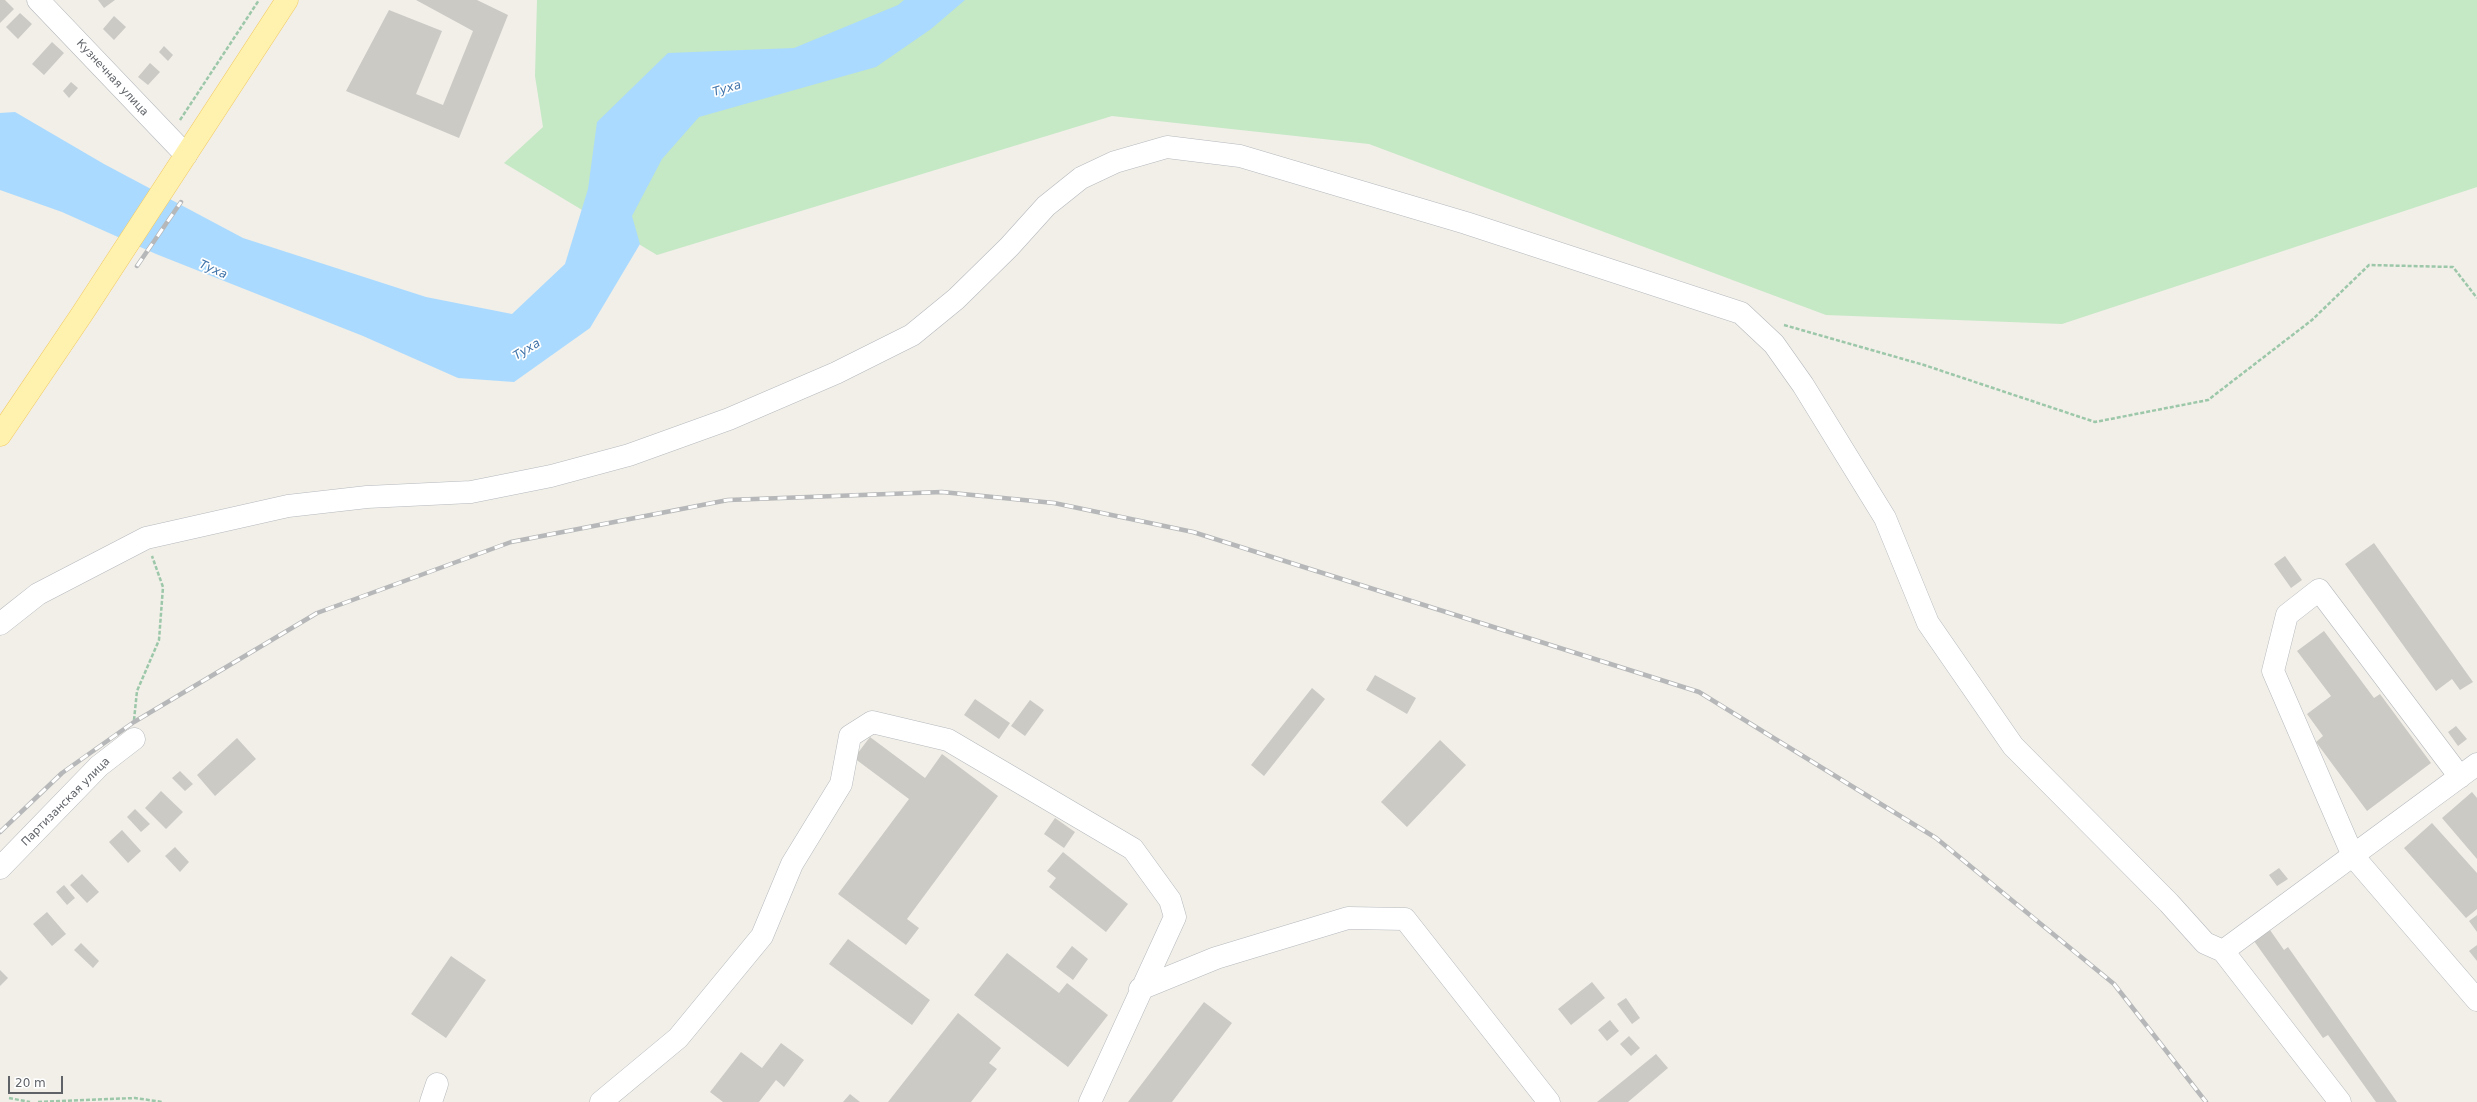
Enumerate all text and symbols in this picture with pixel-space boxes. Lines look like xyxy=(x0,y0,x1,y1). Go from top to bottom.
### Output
street label: Кузнечная улица xyxy=(73,37,151,119)
water label: Туха xyxy=(711,78,743,100)
water label: Туха xyxy=(197,258,229,282)
water label: Туха xyxy=(511,336,543,364)
street label: Партизанская улица xyxy=(19,755,113,849)
scale bar xyxy=(10,1068,65,1094)
text: 20 m xyxy=(15,1076,46,1090)

